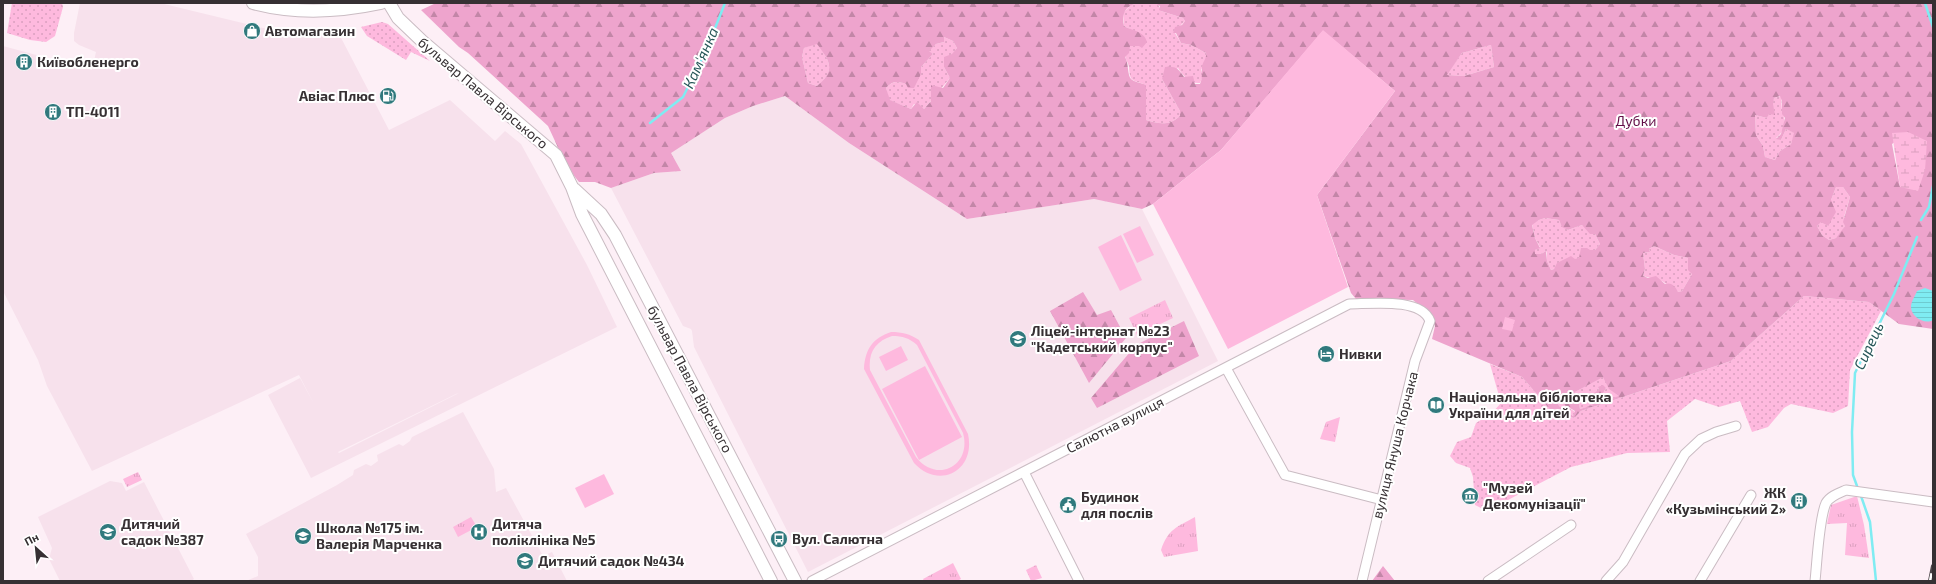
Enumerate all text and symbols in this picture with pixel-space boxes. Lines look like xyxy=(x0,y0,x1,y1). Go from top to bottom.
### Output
shop icon: Автомагазин xyxy=(242,21,262,41)
place label: Автомагазин xyxy=(265,22,355,39)
water label: Кам'янка xyxy=(679,24,722,91)
street label: бульвар Павла Вірського xyxy=(415,33,552,152)
building icon: Київобленерго xyxy=(14,52,34,72)
place label: Київобленерго xyxy=(37,53,139,70)
fuel station icon: Авіас Плюс xyxy=(378,86,398,106)
place label: Авіас Плюс xyxy=(299,87,375,104)
building icon: ТП-4011 xyxy=(43,102,63,122)
place label: ТП-4011 xyxy=(66,103,120,120)
park label: Дубки xyxy=(1616,112,1656,129)
street label: бульвар Павла Вірського xyxy=(644,302,737,455)
water label: Сирець xyxy=(1849,319,1887,372)
place label: Ліцей-інтернат №23 "Кадетський корпус" xyxy=(1031,322,1173,355)
school or university icon: Ліцей-інтернат №23 "Кадетський корпус" xyxy=(1008,329,1028,349)
hotel icon: Нивки xyxy=(1316,344,1336,364)
place label: Нивки xyxy=(1339,345,1382,362)
street label: вулиця Януша Корчака xyxy=(1368,370,1421,520)
place label: Національна бібліотека України для дітей xyxy=(1449,388,1612,421)
street label: Салютна вулиця xyxy=(1063,393,1166,456)
library icon: Національна бібліотека України для дітей xyxy=(1426,395,1446,415)
place label: "Музей Декомунізації" xyxy=(1483,479,1586,512)
place label: ЖК «Кузьмінський 2» xyxy=(1666,484,1786,517)
museum icon: "Музей Декомунізації" xyxy=(1460,486,1480,506)
place label: Будинок для послів xyxy=(1081,488,1153,521)
building icon: ЖК «Кузьмінський 2» xyxy=(1789,491,1809,511)
public building icon: Будинок для послів xyxy=(1058,495,1078,515)
place label: Дитячий садок №387 xyxy=(121,515,204,548)
place label: Дитяча поліклініка №5 xyxy=(492,515,596,548)
place label: Школа №175 ім. Валерія Марченка xyxy=(316,519,442,552)
school or university icon: Дитячий садок №387 xyxy=(98,522,118,542)
hospital icon: Дитяча поліклініка №5 xyxy=(469,522,489,542)
school or university icon: Школа №175 ім. Валерія Марченка xyxy=(293,526,313,546)
north arrow xyxy=(16,528,56,568)
bus stop icon: Вул. Салютна xyxy=(769,529,789,549)
text: Пн xyxy=(22,530,41,548)
place label: Вул. Салютна xyxy=(792,530,883,547)
school or university icon: Дитячий садок №434 xyxy=(515,551,535,571)
place label: Дитячий садок №434 xyxy=(538,552,685,569)

